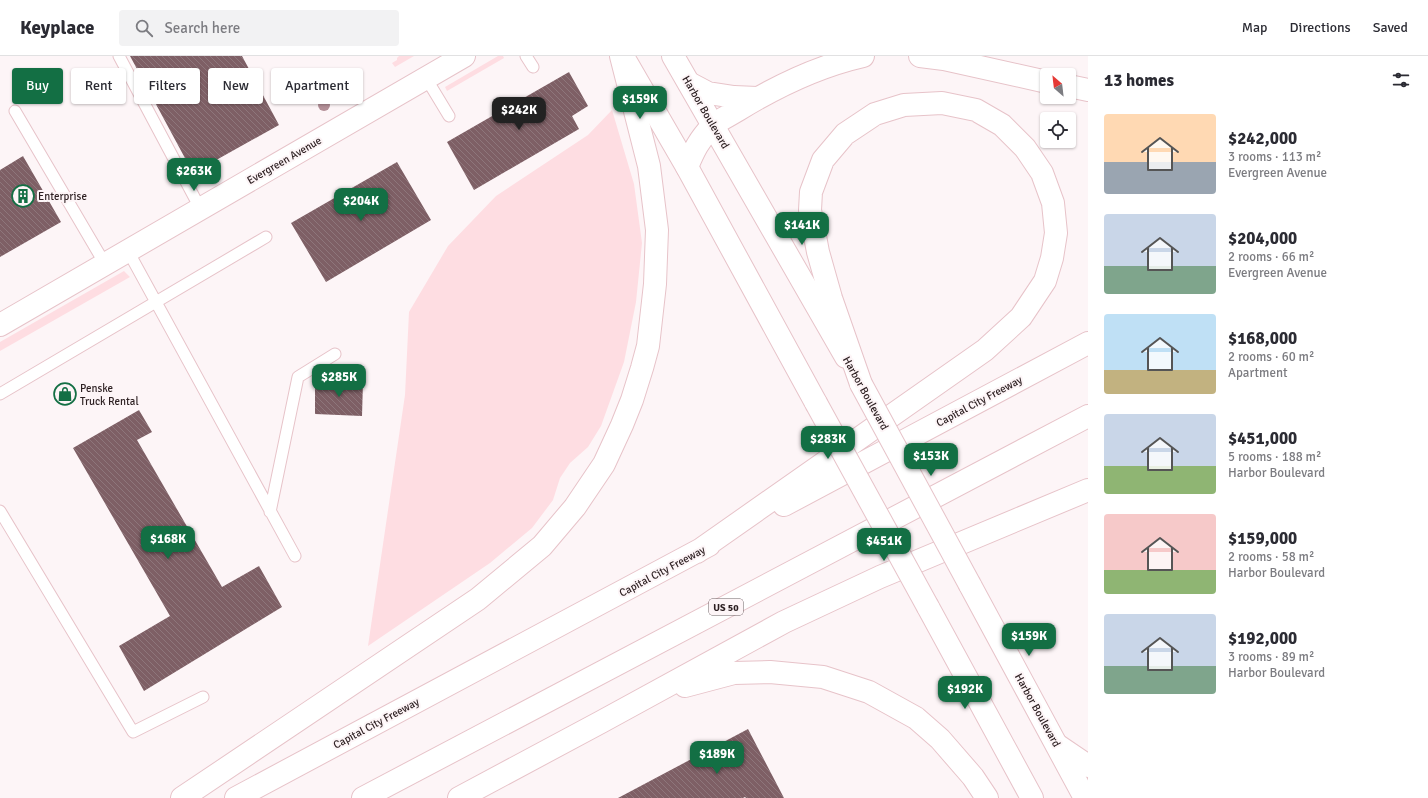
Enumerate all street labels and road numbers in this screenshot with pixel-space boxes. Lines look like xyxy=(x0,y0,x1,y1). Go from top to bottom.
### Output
street label: Harbor Boulevard xyxy=(679,73,732,151)
street label: Evergreen Avenue xyxy=(245,134,324,187)
street label: Harbor Boulevard xyxy=(840,354,891,433)
street label: Capital City Freeway xyxy=(934,373,1025,430)
street label: Capital City Freeway xyxy=(617,543,708,600)
road number: US 50 xyxy=(709,599,743,615)
street label: Harbor Boulevard xyxy=(1012,671,1063,750)
street label: Capital City Freeway xyxy=(331,695,422,752)

